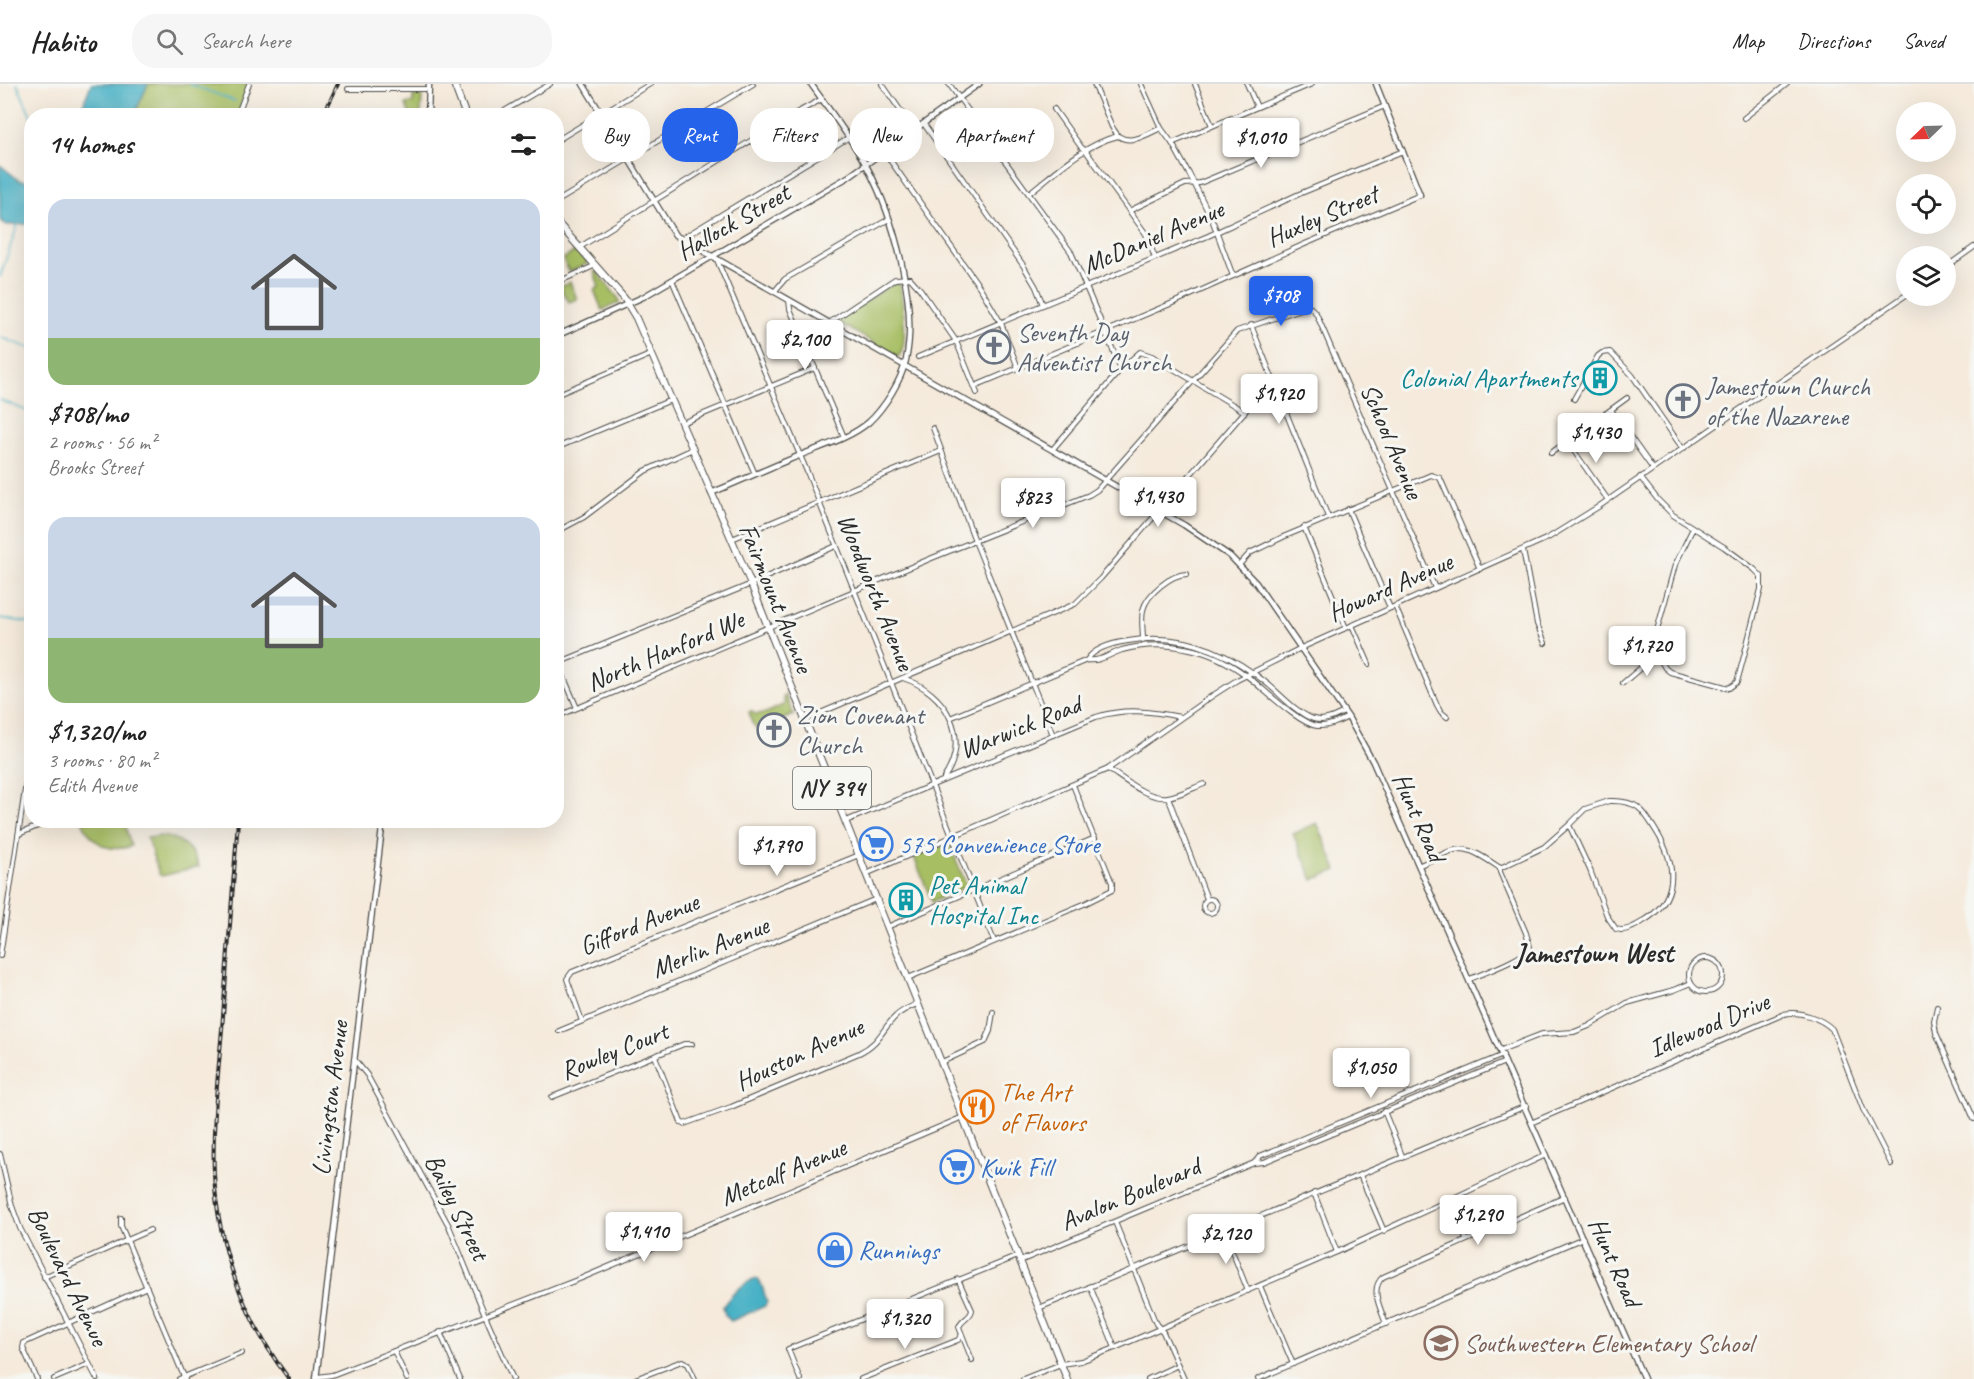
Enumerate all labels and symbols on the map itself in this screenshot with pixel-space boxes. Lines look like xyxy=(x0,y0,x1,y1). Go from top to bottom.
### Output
north arrow xyxy=(1896,102,1956,162)
pin: $1,010 xyxy=(1212,118,1310,169)
street label: Hallock Street xyxy=(670,175,798,268)
street label: Huxley Street xyxy=(1261,176,1386,254)
street label: McDaniel Avenue xyxy=(1078,192,1230,281)
pin: $708 xyxy=(1245,276,1317,327)
place label: Seventh Day Adventist Church xyxy=(1017,316,1173,379)
pin: $2,100 xyxy=(756,320,854,371)
church icon: Seventh Day Adventist Church xyxy=(976,329,1012,365)
building icon: Colonial Apartments xyxy=(1582,360,1618,396)
place label: Colonial Apartments xyxy=(1400,362,1579,395)
place label: Jamestown Church of the Nazarene xyxy=(1704,370,1871,433)
pin: $1,920 xyxy=(1230,374,1328,425)
street label: School Avenue xyxy=(1353,378,1432,505)
church icon: Jamestown Church of the Nazarene xyxy=(1665,383,1701,419)
pin: $1,430 xyxy=(1547,413,1645,464)
pin: $1,430 xyxy=(1109,477,1207,528)
pin: $823 xyxy=(997,478,1069,529)
street label: Woodworth Avenue xyxy=(830,509,923,677)
street label: Fairmount Avenue xyxy=(731,519,822,680)
street label: Howard Avenue xyxy=(1323,544,1459,629)
street label: North Hanford We xyxy=(581,602,751,699)
pin: $1,720 xyxy=(1598,626,1696,677)
street label: Warwick Road xyxy=(955,686,1089,766)
place label: Zion Covenant Church xyxy=(797,699,926,762)
church icon: Zion Covenant Church xyxy=(756,712,792,748)
road number: NY 394 xyxy=(793,767,871,809)
street label: Hunt Road xyxy=(1385,767,1455,870)
pin: $1,790 xyxy=(728,826,826,877)
supermarket icon: 575 Convenience Store xyxy=(858,826,894,862)
place label: 575 Convenience Store xyxy=(899,828,1102,861)
place label: Pet Animal Hospital Inc xyxy=(929,869,1039,932)
building icon: Pet Animal Hospital Inc xyxy=(888,882,924,918)
street label: Gifford Avenue xyxy=(575,885,705,963)
street label: Merlin Avenue xyxy=(647,908,775,985)
district label: Jamestown West xyxy=(1513,935,1676,970)
street label: Idlewood Drive xyxy=(1644,984,1776,1065)
street label: Houston Avenue xyxy=(730,1009,870,1098)
street label: Rowley Court xyxy=(555,1014,675,1087)
street label: Livingston Avenue xyxy=(304,1017,356,1177)
pin: $1,050 xyxy=(1322,1048,1420,1099)
place label: The Art of Flavors xyxy=(1000,1076,1088,1139)
restaurant icon: The Art of Flavors xyxy=(959,1089,995,1125)
street label: Metcalf Avenue xyxy=(715,1130,852,1213)
street label: Avalon Boulevard xyxy=(1055,1148,1208,1238)
street label: Bailey Street xyxy=(417,1149,498,1268)
supermarket icon: Kwik Fill xyxy=(939,1149,975,1185)
place label: Kwik Fill xyxy=(980,1151,1057,1184)
pin: $1,290 xyxy=(1429,1195,1527,1246)
street label: Boulevard Avenue xyxy=(20,1201,117,1353)
pin: $1,410 xyxy=(595,1212,693,1263)
street label: Hunt Road xyxy=(1581,1212,1651,1315)
pin: $2,120 xyxy=(1177,1214,1275,1265)
shop icon: Runnings xyxy=(817,1232,853,1268)
place label: Runnings xyxy=(858,1234,941,1267)
pin: $1,320 xyxy=(856,1299,954,1350)
school or university icon: Southwestern Elementary School xyxy=(1423,1325,1459,1361)
place label: Southwestern Elementary School xyxy=(1464,1327,1757,1360)

